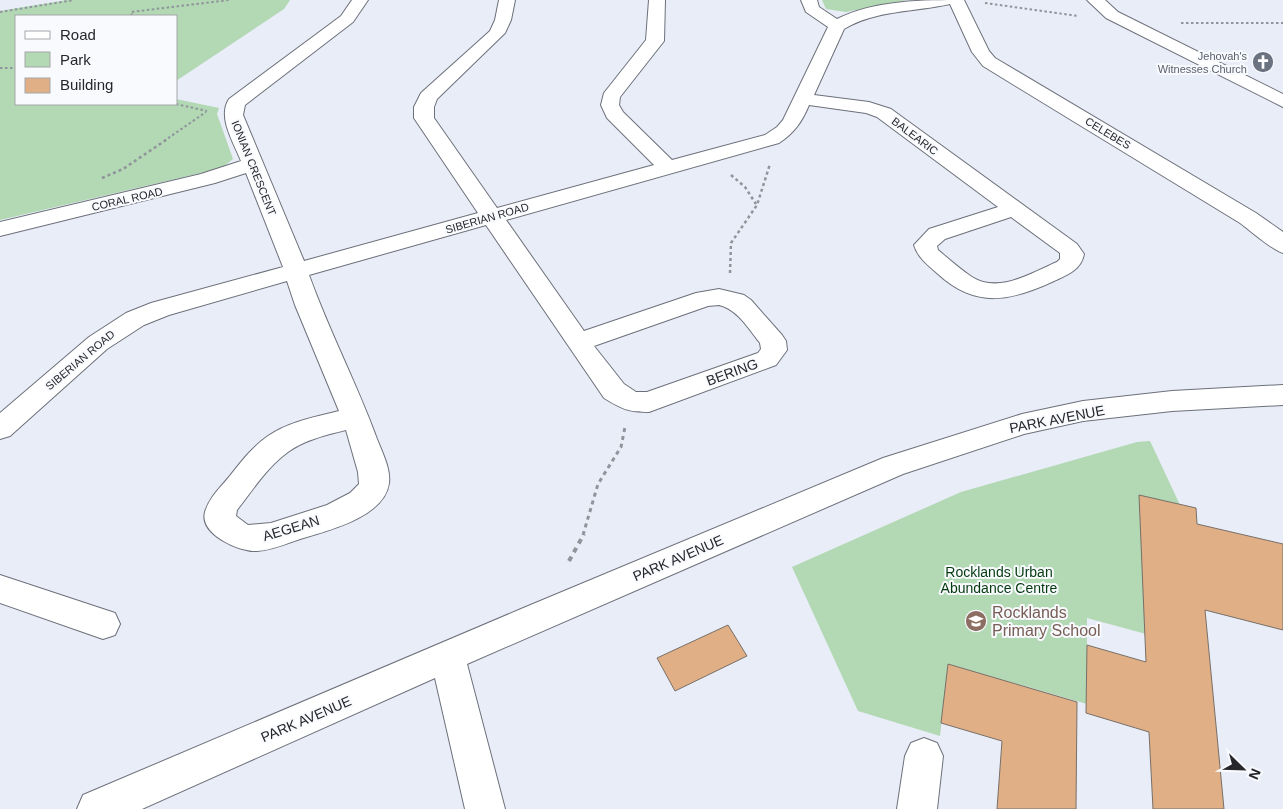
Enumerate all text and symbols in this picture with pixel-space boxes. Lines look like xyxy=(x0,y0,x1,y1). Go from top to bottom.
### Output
legend xyxy=(15,15,178,105)
text: Road xyxy=(60,26,96,43)
place label: Jehovah's Witnesses Church xyxy=(1158,50,1247,75)
church icon: Jehovah's Witnesses Church xyxy=(1251,50,1275,74)
text: Park xyxy=(60,51,91,68)
text: Building xyxy=(60,76,113,93)
street label: BALEARIC xyxy=(890,115,940,157)
street label: CELEBES xyxy=(1083,115,1133,151)
street label: IONIAN CRESCENT xyxy=(229,119,279,218)
street label: CORAL ROAD xyxy=(90,185,164,213)
street label: SIBERIAN ROAD xyxy=(444,200,530,236)
street label: SIBERIAN ROAD xyxy=(43,328,117,392)
street label: BERING xyxy=(704,355,760,389)
street label: PARK AVENUE xyxy=(1008,402,1106,436)
street label: AEGEAN xyxy=(261,512,321,544)
street label: PARK AVENUE xyxy=(630,532,726,584)
park label: Rocklands Urban Abundance Centre xyxy=(941,564,1058,596)
place label: Rocklands Primary School xyxy=(992,604,1100,639)
school or university icon: Rocklands Primary School xyxy=(964,609,988,633)
street label: PARK AVENUE xyxy=(258,693,354,745)
north arrow xyxy=(1218,744,1268,794)
text: N xyxy=(1246,766,1264,782)

